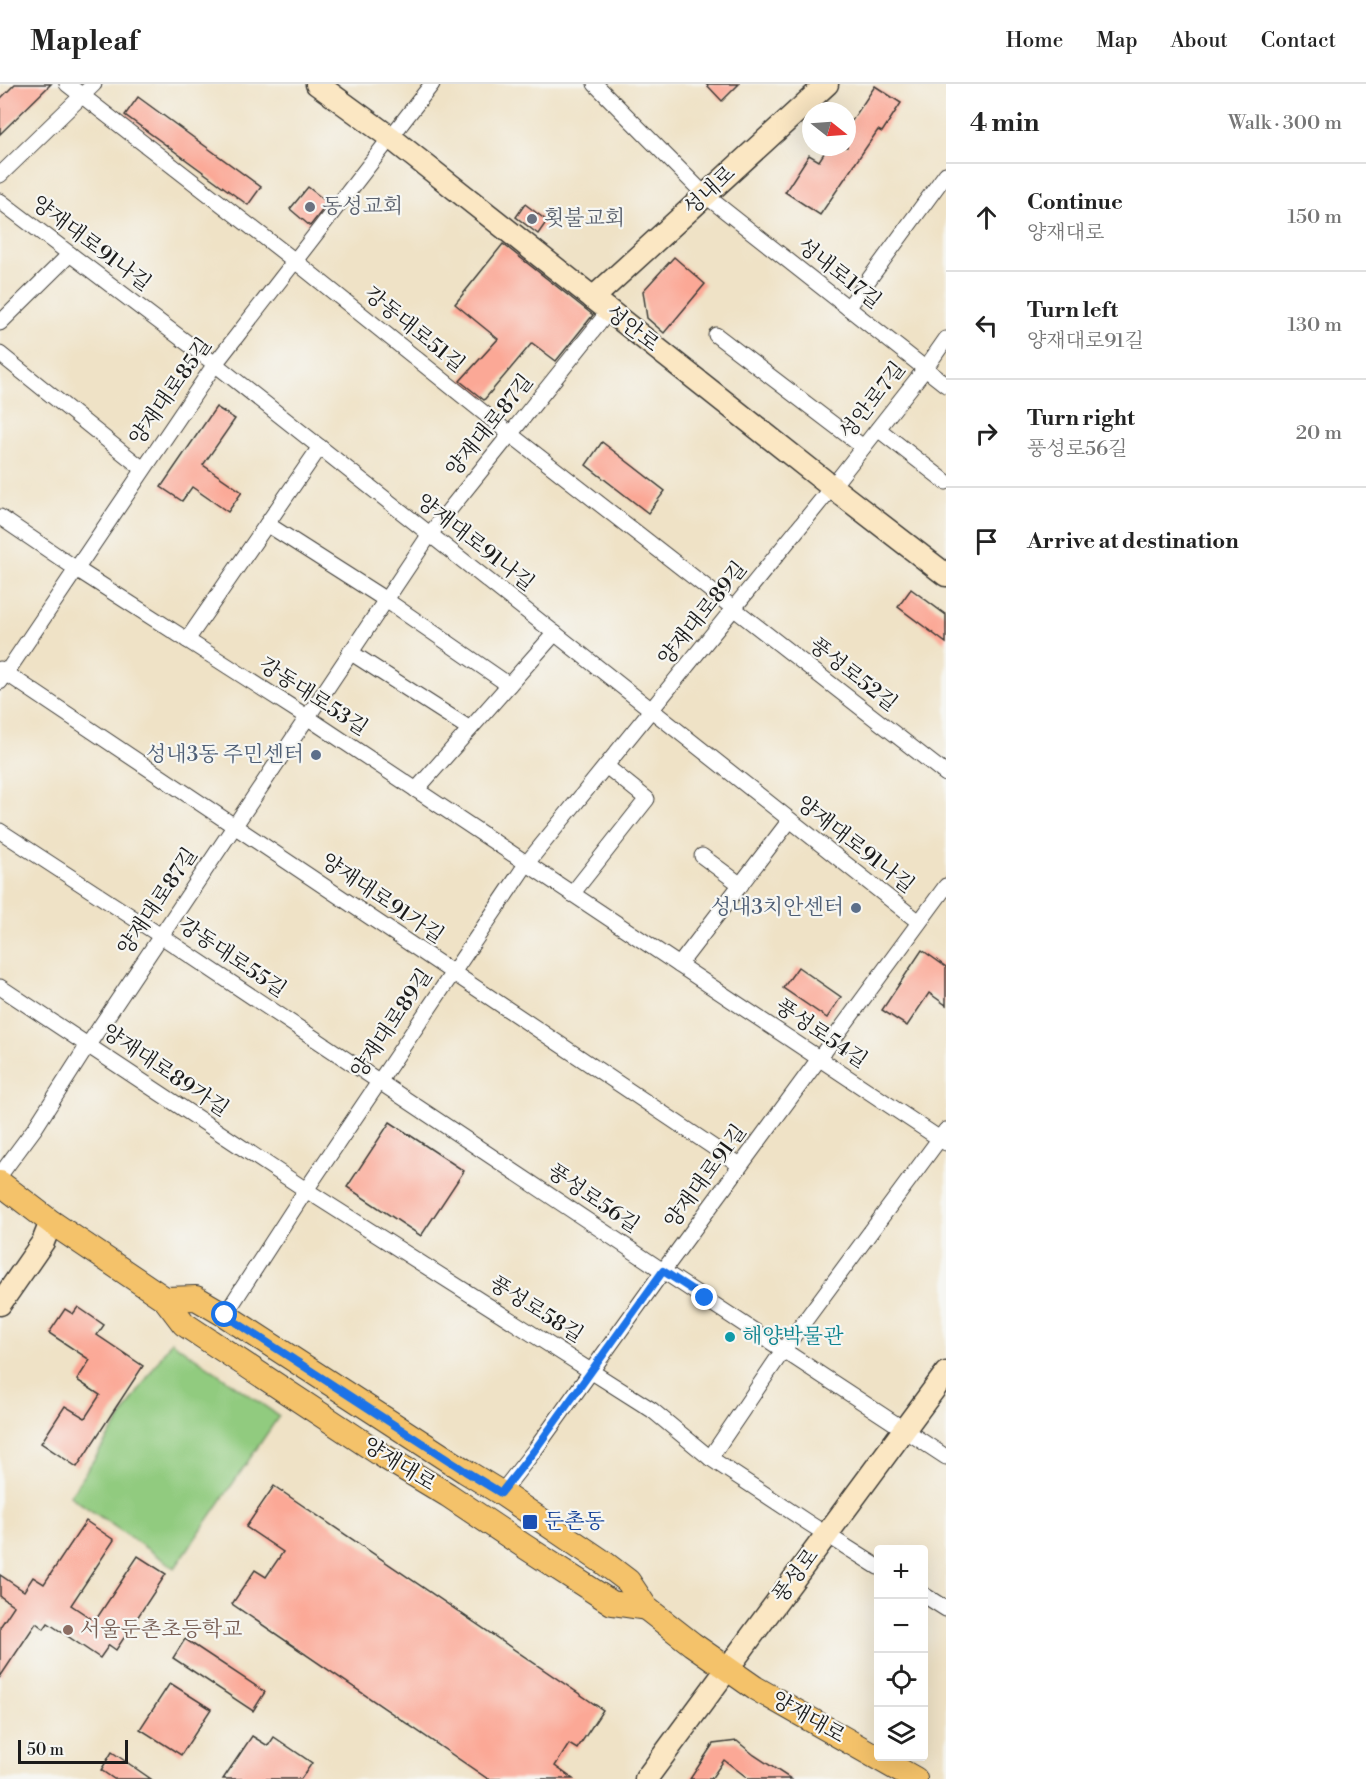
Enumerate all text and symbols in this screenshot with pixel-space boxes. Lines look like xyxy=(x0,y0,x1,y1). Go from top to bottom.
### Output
text: Mapleaf xyxy=(30,24,138,59)
text: Home xyxy=(1006,28,1063,54)
text: Map xyxy=(1096,28,1138,54)
text: About xyxy=(1171,28,1228,54)
text: Contact xyxy=(1261,28,1336,54)
north arrow xyxy=(802,102,856,156)
text: 4 min xyxy=(970,107,1040,139)
text: Walk · 300 m xyxy=(1228,111,1342,136)
street label: 성내로 xyxy=(679,161,741,221)
text: Continue xyxy=(1027,189,1123,216)
street label: 양재대로91나길 xyxy=(26,191,156,297)
place label: 동성교회 xyxy=(322,194,403,220)
marker: 동성교회 xyxy=(303,200,317,214)
icon: ahead xyxy=(970,201,1003,234)
text: 150 m xyxy=(1287,205,1342,230)
place label: 횟불교회 xyxy=(544,206,625,232)
marker: 횟불교회 xyxy=(525,212,539,226)
text: 양재대로 xyxy=(1027,221,1104,246)
street label: 성내로17길 xyxy=(792,233,886,315)
street label: 강동대로51길 xyxy=(358,281,470,379)
text: Turn left xyxy=(1027,297,1118,324)
street label: 성안로 xyxy=(600,300,664,358)
icon: left xyxy=(970,309,1003,342)
text: 130 m xyxy=(1287,313,1342,338)
text: 양재대로91길 xyxy=(1027,329,1144,354)
street label: 양재대로85길 xyxy=(124,333,218,451)
street label: 성안로7길 xyxy=(835,357,911,445)
street label: 양재대로87길 xyxy=(441,369,539,483)
text: Turn right xyxy=(1027,405,1135,432)
icon: right xyxy=(970,417,1003,450)
text: 20 m xyxy=(1296,421,1342,446)
text: 풍성로56길 xyxy=(1027,437,1127,462)
street label: 양재대로91나길 xyxy=(411,489,539,597)
icon: arrive xyxy=(970,525,1003,558)
text: Arrive at destination xyxy=(1027,528,1239,555)
street label: 양재대로89길 xyxy=(653,556,753,672)
street label: 풍성로52길 xyxy=(804,633,902,717)
street label: 강동대로53길 xyxy=(254,652,372,742)
place label: 성내3동 주민센터 xyxy=(146,742,304,768)
marker: 성내3동 주민센터 xyxy=(309,748,323,762)
street label: 양재대로91나길 xyxy=(791,791,919,899)
street label: 양재대로87길 xyxy=(112,843,204,961)
street label: 양재대로91가길 xyxy=(316,848,448,950)
place label: 성내3치안센터 xyxy=(711,895,844,921)
marker: 성내3치안센터 xyxy=(849,901,863,915)
street label: 강동대로55길 xyxy=(173,912,291,1004)
street label: 양재대로89길 xyxy=(346,964,438,1084)
street label: 풍성로54길 xyxy=(770,994,872,1074)
street label: 양재대로89가길 xyxy=(97,1019,233,1123)
street label: 양재대로91길 xyxy=(659,1120,753,1234)
street label: 풍성로56길 xyxy=(542,1159,644,1239)
street label: 풍성로58길 xyxy=(484,1271,588,1349)
route end xyxy=(691,1284,717,1310)
route start xyxy=(211,1301,237,1327)
place label: 해양박물관 xyxy=(742,1324,844,1350)
marker: 해양박물관 xyxy=(723,1330,737,1344)
street label: 양재대로 xyxy=(358,1432,440,1498)
place label: 둔촌동 xyxy=(544,1509,605,1535)
marker: 둔촌동 xyxy=(521,1513,539,1531)
street label: 풍성로 xyxy=(767,1544,825,1608)
map controls xyxy=(874,1545,928,1761)
button: + xyxy=(874,1545,928,1599)
button: − xyxy=(874,1599,928,1653)
place label: 서울둔촌초등학교 xyxy=(80,1617,242,1643)
marker: 서울둔촌초등학교 xyxy=(61,1623,75,1637)
button: locate xyxy=(874,1653,928,1707)
street label: 양재대로 xyxy=(766,1686,850,1750)
button: layers xyxy=(874,1707,928,1761)
scale bar xyxy=(18,1737,128,1764)
text: 50 m xyxy=(27,1740,64,1760)

